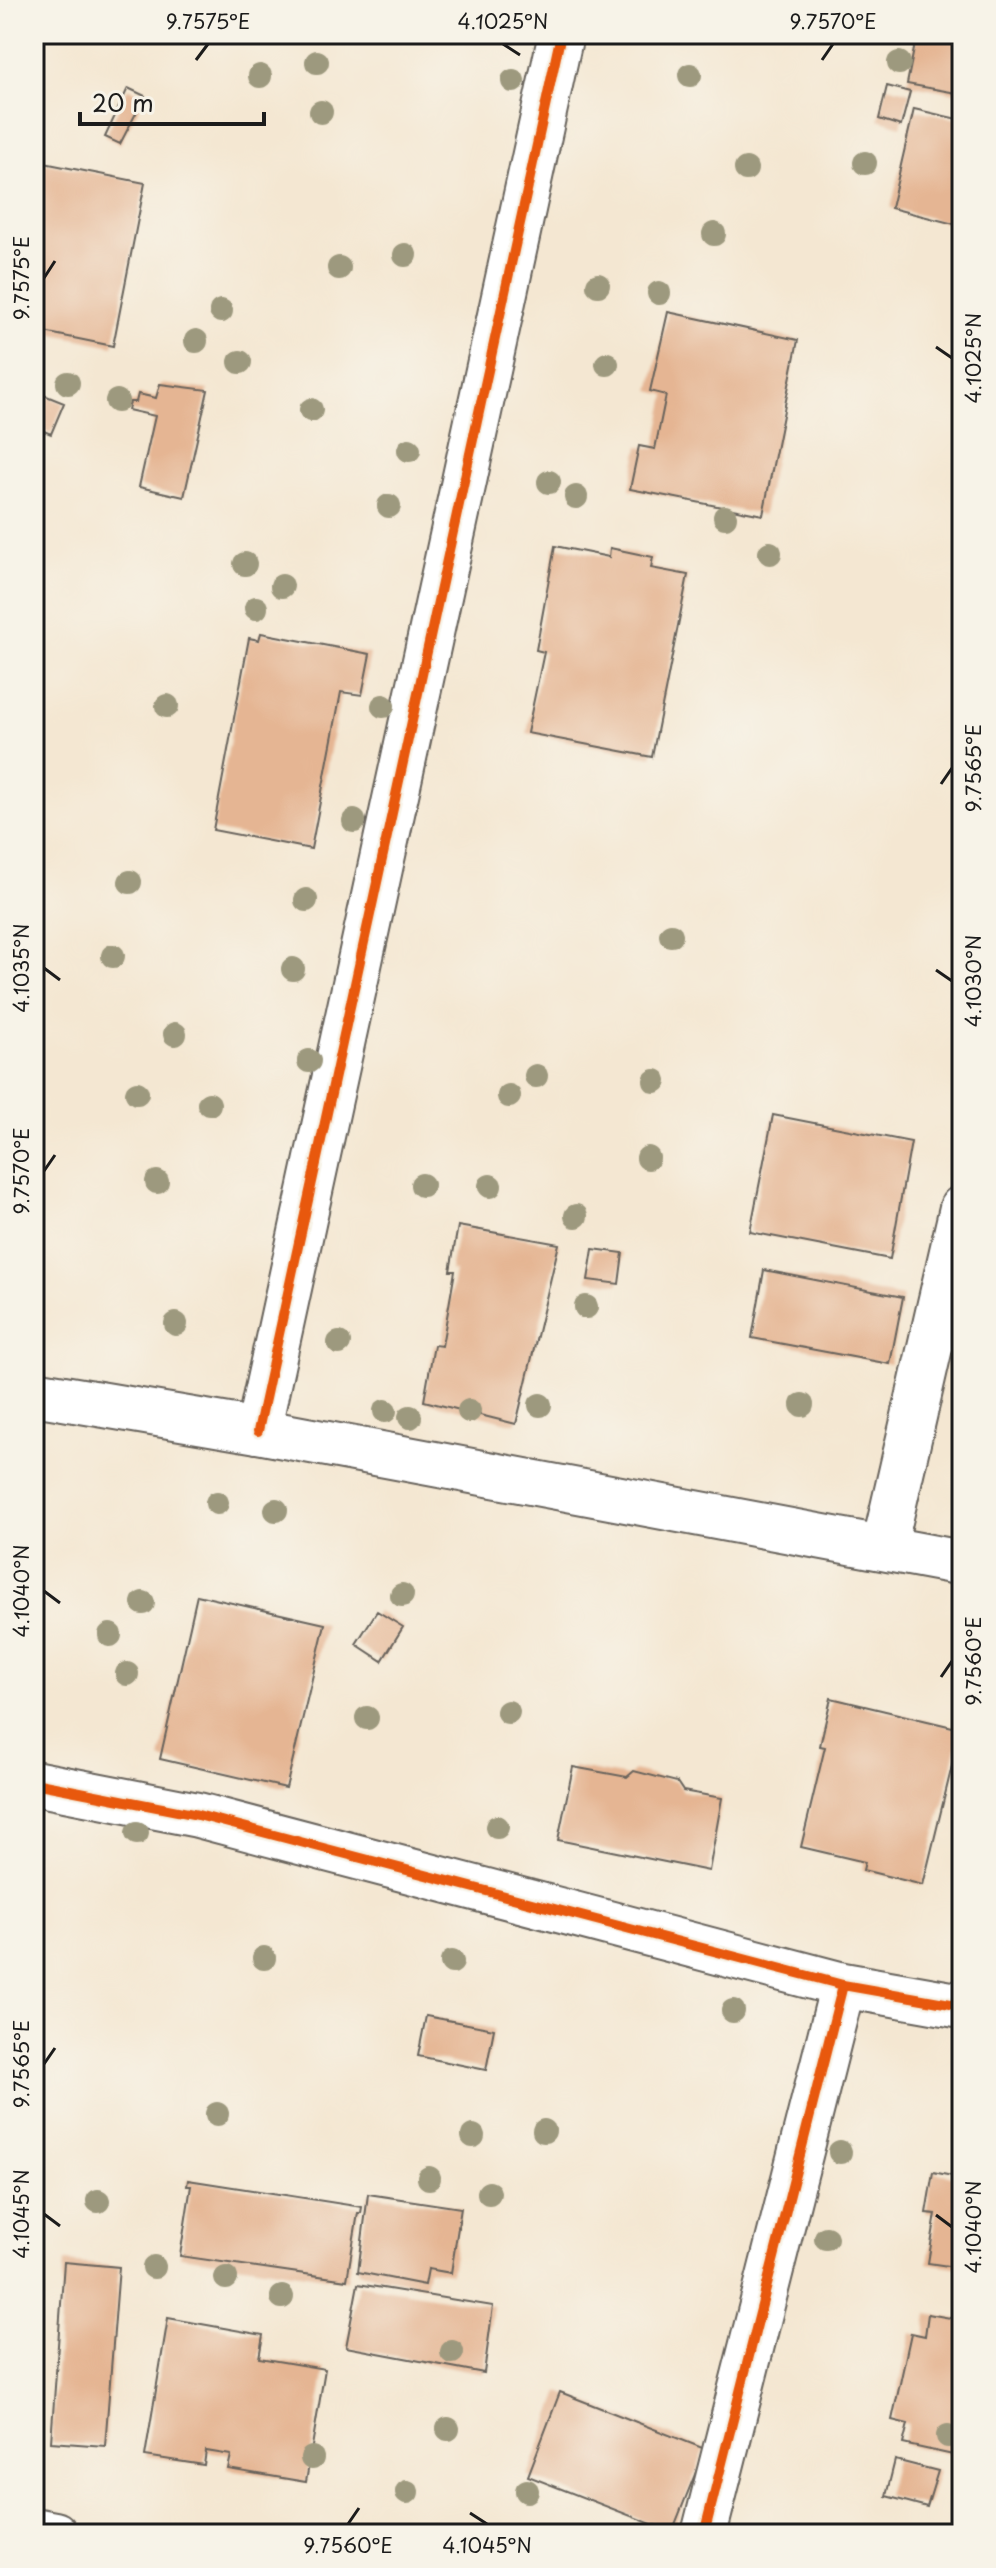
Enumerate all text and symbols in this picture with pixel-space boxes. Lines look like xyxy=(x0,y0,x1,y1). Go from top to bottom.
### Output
text: 9.7575°E xyxy=(166,6,250,36)
text: 4.1025°N xyxy=(458,6,548,36)
text: 9.7570°E xyxy=(790,6,877,36)
scale bar xyxy=(80,76,264,126)
text: 20 m xyxy=(92,84,154,120)
text: 9.7575°E xyxy=(6,236,36,320)
text: 4.1025°N xyxy=(958,313,988,403)
text: 9.7565°E xyxy=(958,724,988,812)
text: 4.1035°N xyxy=(6,923,36,1013)
text: 4.1030°N xyxy=(958,935,988,1027)
text: 9.7570°E xyxy=(6,1128,36,1215)
text: 4.1040°N xyxy=(6,1544,36,1638)
text: 9.7560°E xyxy=(958,1616,988,1706)
text: 9.7565°E xyxy=(6,2020,36,2108)
text: 4.1045°N xyxy=(6,2169,36,2259)
text: 4.1040°N xyxy=(958,2180,988,2274)
text: 9.7560°E xyxy=(303,2530,393,2560)
text: 4.1045°N xyxy=(442,2530,532,2560)

